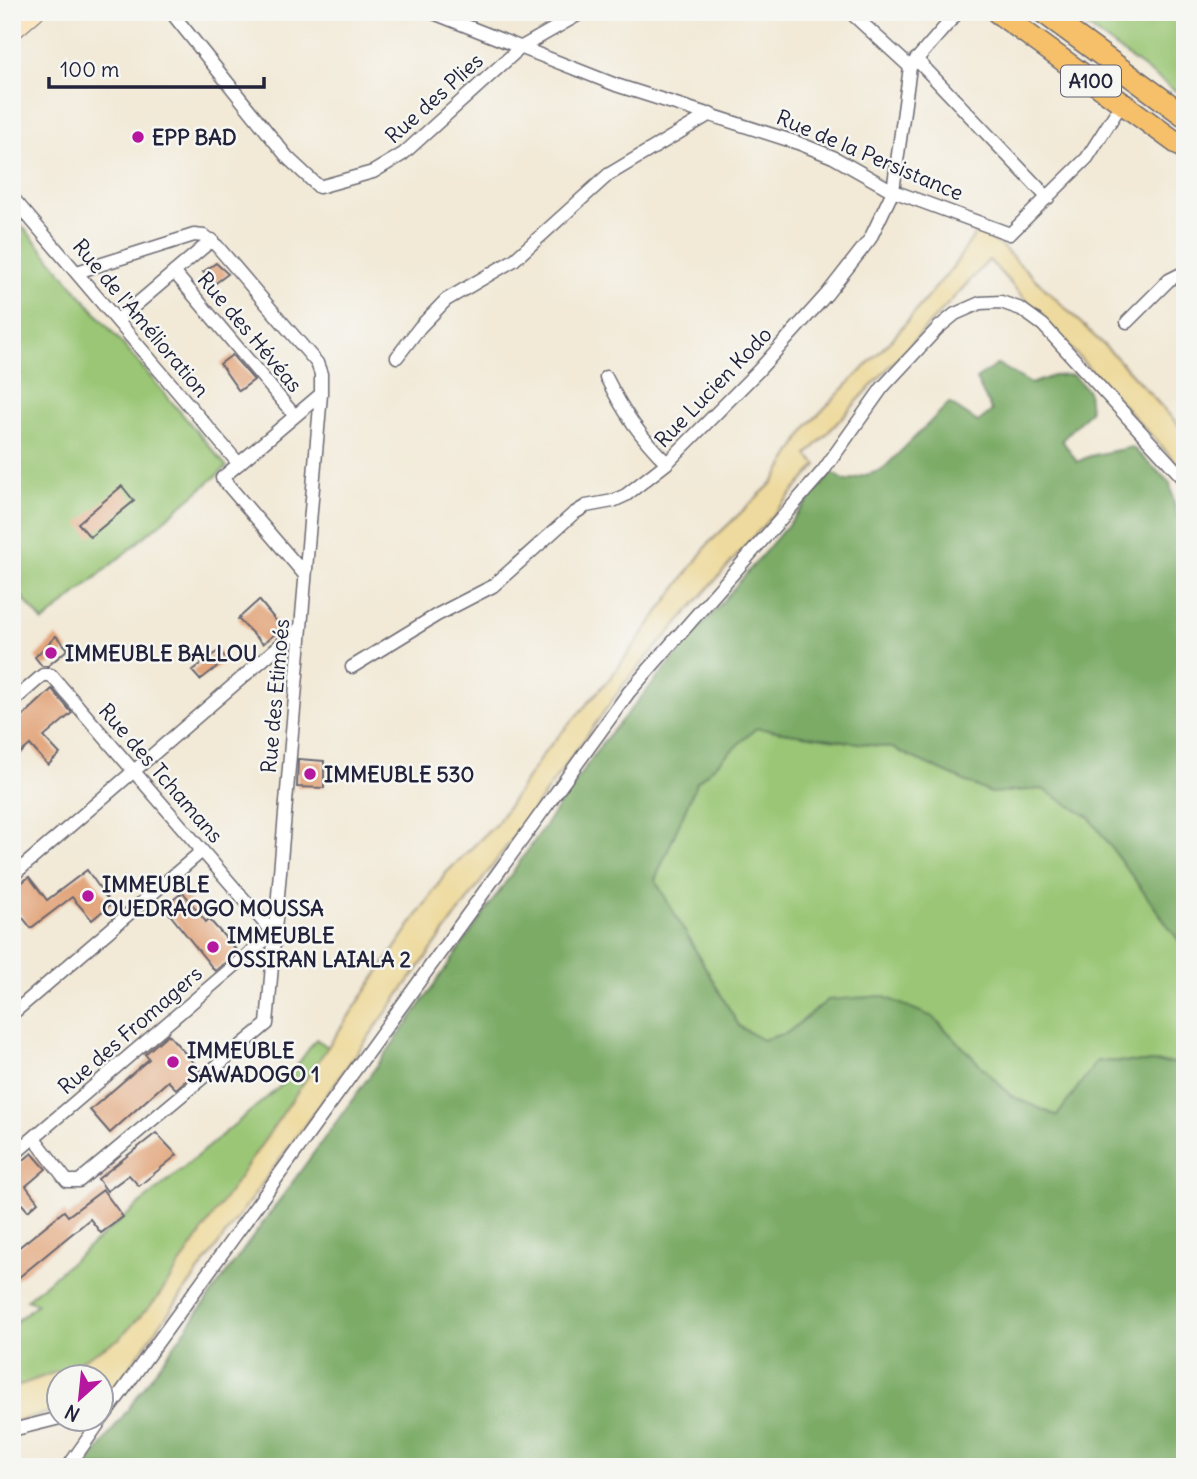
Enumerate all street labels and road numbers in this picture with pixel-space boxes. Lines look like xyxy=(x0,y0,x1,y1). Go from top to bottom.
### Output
street label: Rue des Plies xyxy=(379,47,489,149)
road number: A100 xyxy=(1061,66,1121,96)
street label: Rue de la Persistance xyxy=(773,103,967,207)
street label: Rue de l'Amélioration xyxy=(67,233,215,403)
street label: Rue des Hévéas xyxy=(192,266,308,398)
street label: Rue Lucien Kodo xyxy=(649,321,777,453)
street label: Rue des Etimoés xyxy=(255,618,295,774)
street label: Rue des Tchamans xyxy=(93,698,229,848)
street label: Rue des Fromagers xyxy=(52,960,208,1100)

